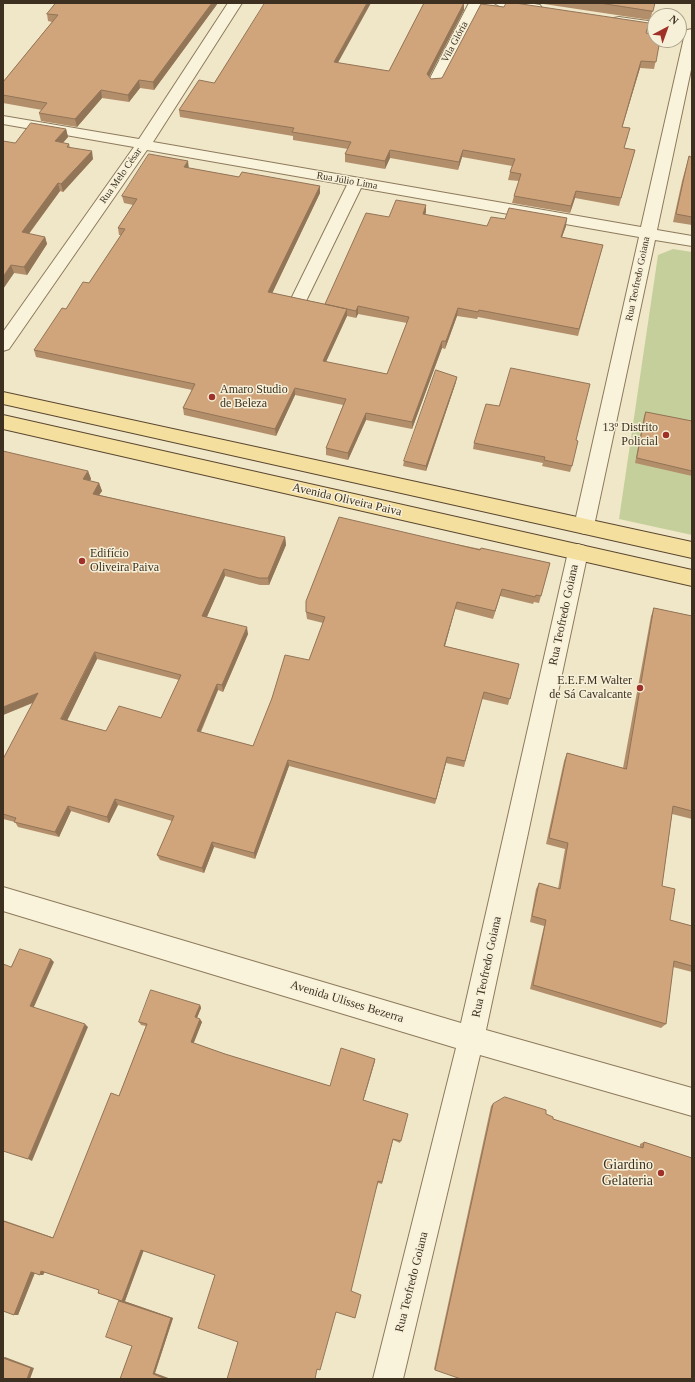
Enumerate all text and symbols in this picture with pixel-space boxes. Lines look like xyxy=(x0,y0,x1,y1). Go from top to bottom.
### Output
north arrow xyxy=(647,8,687,48)
text: N xyxy=(667,13,681,27)
street label: Vila Glória xyxy=(439,19,471,65)
street label: Rua Melo César xyxy=(97,146,145,206)
street label: Rua Júlio Lima xyxy=(316,170,378,192)
street label: Rua Teofredo Goiana xyxy=(623,236,653,322)
place label: Amaro Studio de Beleza xyxy=(220,383,288,411)
marker: Amaro Studio de Beleza xyxy=(207,392,217,402)
place label: 13º Distrito Policial xyxy=(603,421,658,449)
marker: 13º Distrito Policial xyxy=(661,430,671,440)
street label: Avenida Oliveira Paiva xyxy=(291,480,403,520)
place label: Edifício Oliveira Paiva xyxy=(90,547,159,575)
marker: Edifício Oliveira Paiva xyxy=(77,556,87,566)
street label: Rua Teofredo Goiana xyxy=(546,563,582,667)
place label: E.E.F.M Walter de Sá Cavalcante xyxy=(549,674,632,702)
marker: E.E.F.M Walter de Sá Cavalcante xyxy=(635,683,645,693)
street label: Rua Teofredo Goiana xyxy=(469,915,505,1019)
street label: Avenida Ulisses Bezerra xyxy=(289,978,405,1026)
place label: Giardino Gelateria xyxy=(602,1157,653,1190)
marker: Giardino Gelateria xyxy=(656,1168,666,1178)
street label: Rua Teofredo Goiana xyxy=(393,1230,431,1334)

